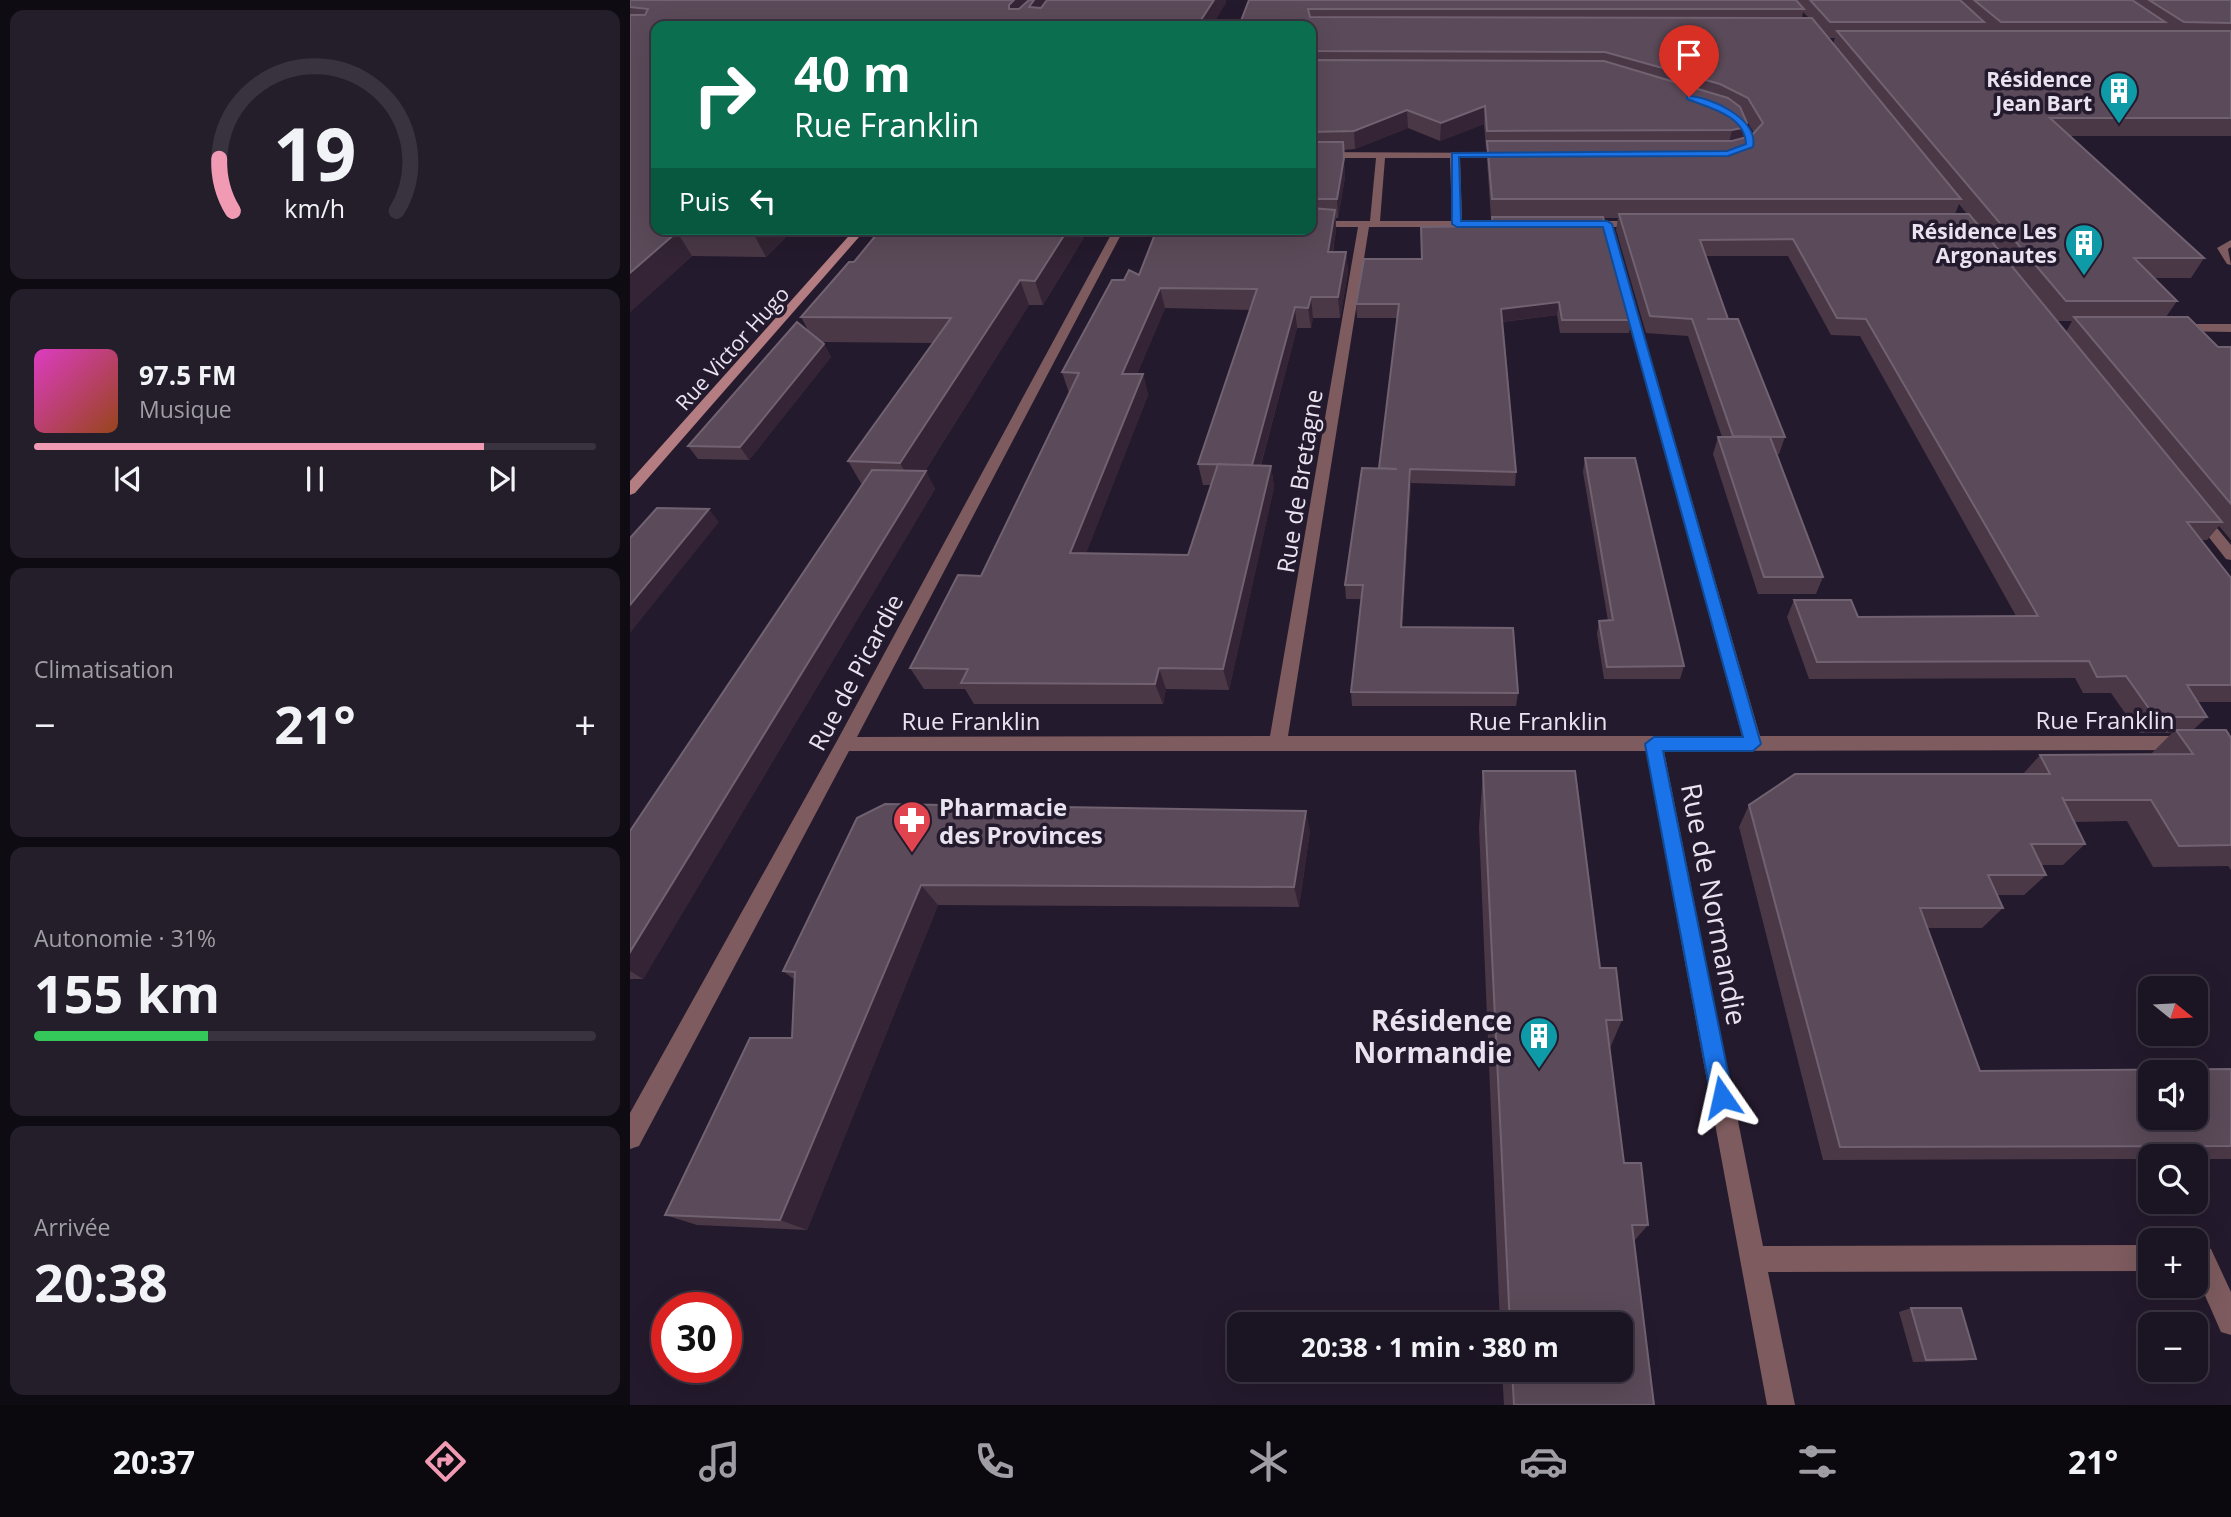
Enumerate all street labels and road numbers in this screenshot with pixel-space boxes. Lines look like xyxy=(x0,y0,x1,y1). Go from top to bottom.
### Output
street label: Rue Victor Hugo xyxy=(669,280,795,416)
street label: Rue de Bretagne xyxy=(1268,387,1330,575)
street label: Rue de Picardie xyxy=(800,588,910,756)
street label: Rue Franklin xyxy=(2036,703,2174,736)
street label: Rue Franklin xyxy=(902,704,1040,737)
street label: Rue Franklin xyxy=(1469,704,1607,737)
street label: Rue de Normandie xyxy=(1673,780,1757,1028)

